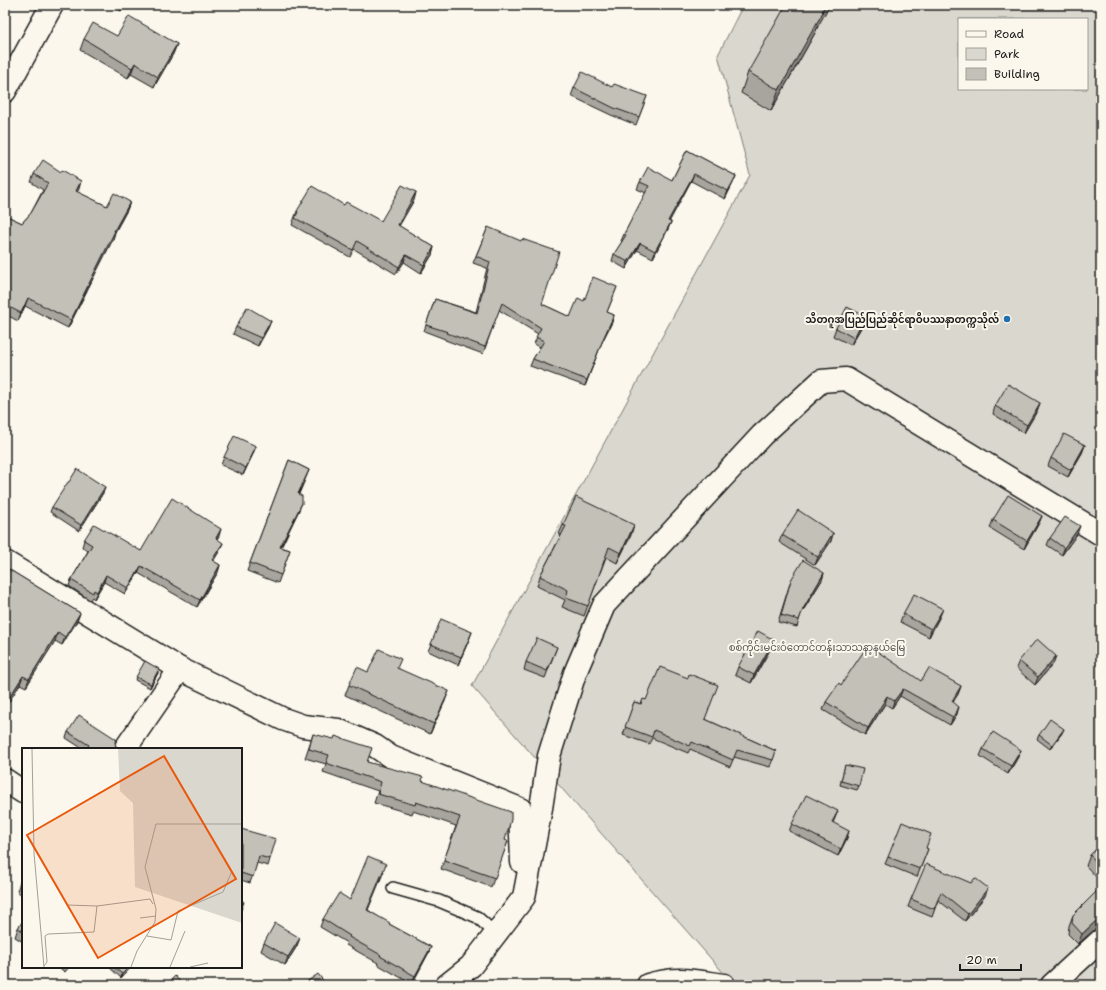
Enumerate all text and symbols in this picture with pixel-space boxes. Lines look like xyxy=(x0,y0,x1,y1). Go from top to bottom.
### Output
legend xyxy=(958,18,1088,90)
text: Road xyxy=(994,26,1025,42)
text: Park xyxy=(994,46,1020,62)
text: Building xyxy=(994,66,1040,82)
place label: သီတဂူအပြည်ပြည်ဆိုင်ရာဝိပဿနာတက္ကသိုလ် xyxy=(805,312,999,329)
marker: သီတဂူအပြည်ပြည်ဆိုင်ရာဝိပဿနာတက္ကသိုလ် xyxy=(1002,314,1012,324)
park label: စစ်ကိုင်းမင်းဝံတောင်တန်းသာသနာ့နယ်မြေ xyxy=(729,640,906,656)
inset map xyxy=(22,748,242,968)
scale bar xyxy=(960,946,1021,972)
text: 20 m xyxy=(966,952,997,968)

